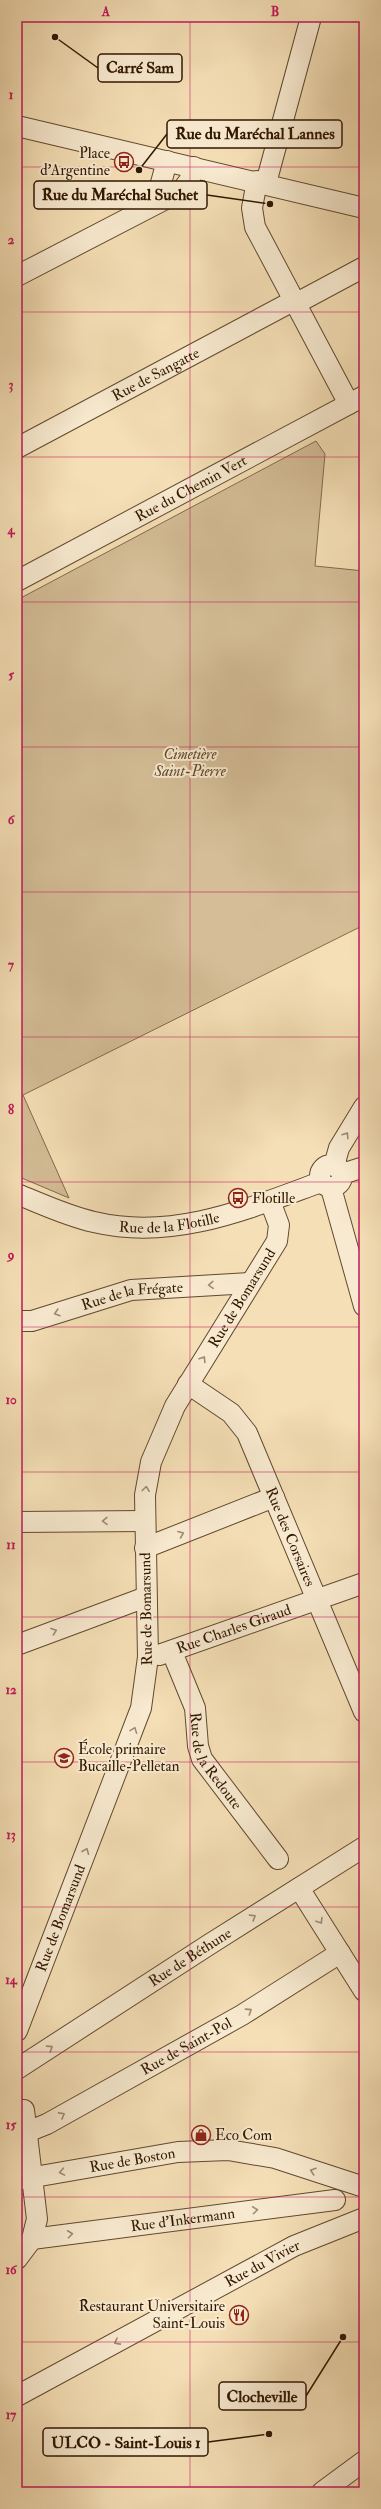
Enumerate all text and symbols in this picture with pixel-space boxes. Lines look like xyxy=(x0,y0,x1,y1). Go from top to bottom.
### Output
text: A xyxy=(101,4,111,20)
text: B xyxy=(271,4,279,20)
callout: Carré Sam xyxy=(98,54,182,82)
text: Carré Sam xyxy=(106,58,175,78)
text: 1 xyxy=(9,87,14,103)
callout: Rue du Maréchal Lannes xyxy=(167,120,342,148)
text: Rue du Maréchal Lannes xyxy=(175,124,335,144)
place label: Place d'Argentine xyxy=(40,144,110,180)
bus stop icon: Place d'Argentine xyxy=(113,151,135,173)
callout: Rue du Maréchal Suchet xyxy=(34,181,207,209)
text: Rue du Maréchal Suchet xyxy=(42,185,199,205)
text: 2 xyxy=(8,232,15,248)
street label: Rue de Sangatte xyxy=(109,344,203,406)
text: 3 xyxy=(9,377,14,393)
street label: Rue du Chemin Vert xyxy=(132,451,250,526)
text: 4 xyxy=(6,522,15,538)
text: 5 xyxy=(8,667,14,683)
park label: Cimetière Saint-Pierre xyxy=(153,745,227,781)
text: 6 xyxy=(8,812,16,828)
text: 7 xyxy=(8,957,15,973)
text: 8 xyxy=(8,1102,14,1118)
one-way arrow xyxy=(342,1132,349,1139)
bus stop icon: Flotille xyxy=(227,1187,249,1209)
place label: Flotille xyxy=(252,1189,295,1208)
street label: Rue de la Flotille xyxy=(118,1208,222,1238)
street label: Rue de Bomarsund xyxy=(204,1245,280,1351)
text: 9 xyxy=(6,1247,15,1263)
street label: Rue de la Frégate xyxy=(79,1278,183,1315)
one-way arrow xyxy=(208,1280,214,1289)
one-way arrow xyxy=(54,1308,61,1317)
one-way arrow xyxy=(199,1356,206,1363)
text: 10 xyxy=(5,1392,17,1408)
street label: Rue des Corsaires xyxy=(261,1484,319,1589)
one-way arrow xyxy=(141,1486,150,1492)
one-way arrow xyxy=(102,1517,108,1525)
one-way arrow xyxy=(178,1530,185,1538)
text: 11 xyxy=(6,1537,16,1553)
street label: Rue de Bomarsund xyxy=(136,1552,157,1666)
street label: Rue Charles Giraud xyxy=(174,1600,294,1658)
one-way arrow xyxy=(50,1628,57,1636)
text: 12 xyxy=(5,1682,17,1698)
street label: Rue de la Redoute xyxy=(185,1712,246,1814)
one-way arrow xyxy=(130,1726,138,1733)
place label: École primaire Bucaille-Pelletan xyxy=(78,1738,180,1776)
school or university icon: École primaire Bucaille-Pelletan xyxy=(53,1747,75,1769)
text: 13 xyxy=(6,1827,16,1843)
one-way arrow xyxy=(82,1847,90,1854)
street label: Rue de Bomarsund xyxy=(32,1861,90,1974)
one-way arrow xyxy=(249,1914,256,1921)
one-way arrow xyxy=(315,1917,323,1924)
street label: Rue de Béthune xyxy=(145,1924,235,1991)
text: 14 xyxy=(5,1972,18,1988)
one-way arrow xyxy=(245,2008,252,2015)
street label: Rue de Saint-Pol xyxy=(138,2014,235,2080)
one-way arrow xyxy=(46,2045,53,2053)
one-way arrow xyxy=(58,2113,65,2120)
text: 15 xyxy=(6,2117,16,2133)
shop icon: Eco Com xyxy=(190,2124,212,2146)
place label: Eco Com xyxy=(215,2126,272,2145)
street label: Rue de Boston xyxy=(88,2144,177,2177)
one-way arrow xyxy=(59,2167,65,2176)
one-way arrow xyxy=(310,2167,317,2175)
street label: Rue d'Inkermann xyxy=(130,2204,236,2236)
one-way arrow xyxy=(252,2206,258,2215)
one-way arrow xyxy=(67,2230,73,2239)
street label: Rue du Vivier xyxy=(222,2235,303,2292)
text: 16 xyxy=(5,2262,18,2278)
place label: Restaurant Universitaire Saint-Louis xyxy=(79,2297,225,2333)
restaurant icon: Restaurant Universitaire Saint-Louis xyxy=(228,2304,250,2326)
one-way arrow xyxy=(114,2337,121,2345)
callout: Clocheville xyxy=(219,2382,306,2410)
text: Clocheville xyxy=(227,2387,298,2407)
text: 17 xyxy=(6,2407,17,2423)
callout: ULCO - Saint-Louis 1 xyxy=(43,2428,208,2456)
text: ULCO - Saint-Louis 1 xyxy=(51,2433,201,2453)

